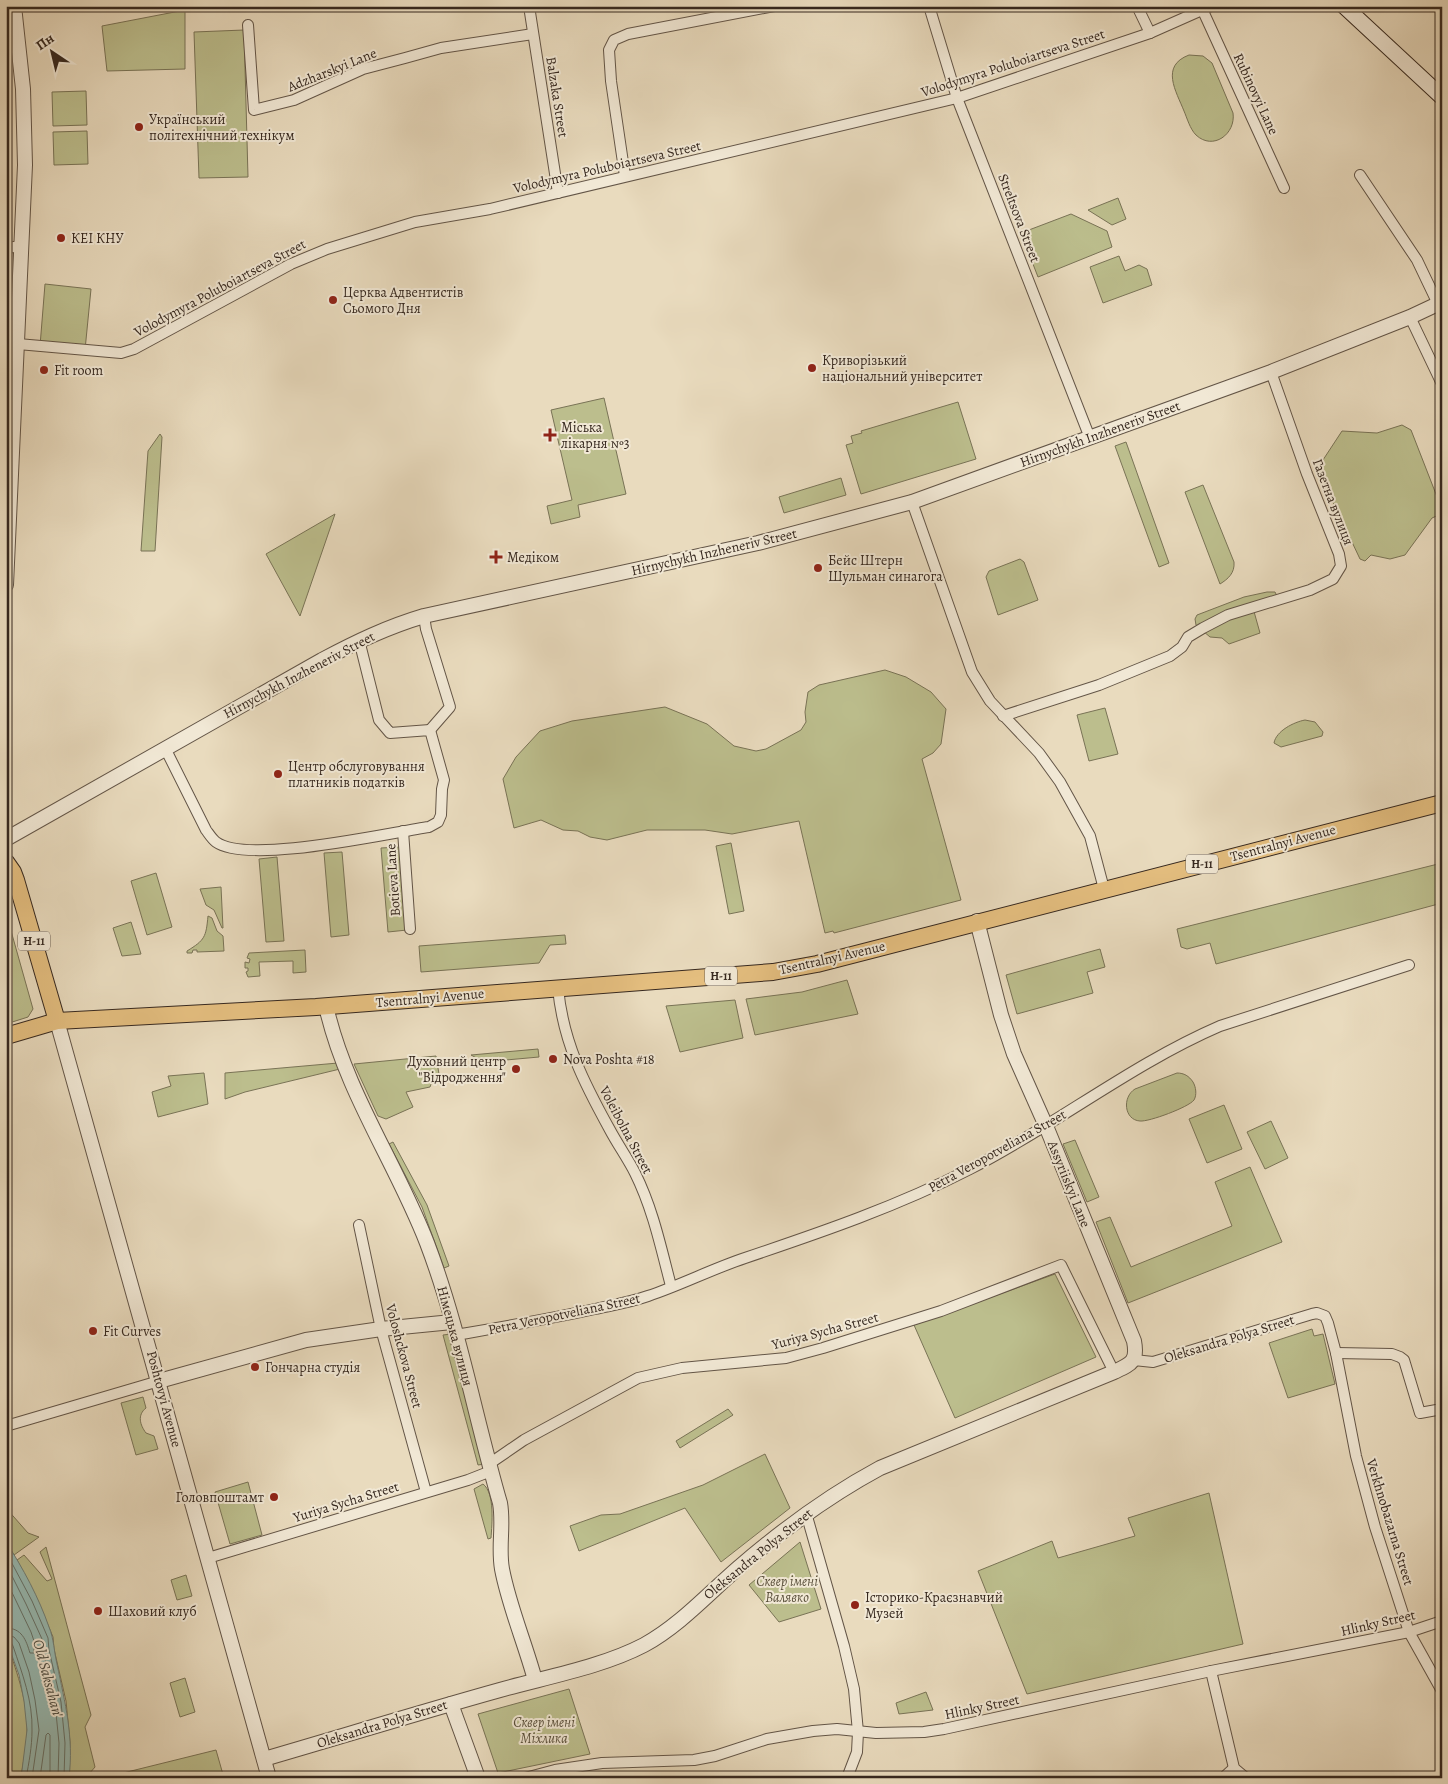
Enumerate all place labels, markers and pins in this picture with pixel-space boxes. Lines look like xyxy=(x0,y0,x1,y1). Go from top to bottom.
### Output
place label: Український політехнічний технікум xyxy=(149,110,295,145)
marker: Український політехнічний технікум xyxy=(133,121,145,133)
place label: КЕІ КНУ xyxy=(71,229,124,248)
marker: КЕІ КНУ xyxy=(55,232,67,244)
place label: Церква Адвентистів Сьомого Дня xyxy=(343,283,464,318)
marker: Церква Адвентистів Сьомого Дня xyxy=(327,294,339,306)
place label: Криворізький національний університет xyxy=(822,351,982,386)
place label: Fit room xyxy=(54,361,103,380)
marker: Криворізький національний університет xyxy=(806,362,818,374)
marker: Fit room xyxy=(38,364,50,376)
place label: Міська лікарня №3 xyxy=(561,418,630,453)
marker: Міська лікарня №3 xyxy=(543,428,557,442)
place label: Медіком xyxy=(507,548,559,567)
marker: Медіком xyxy=(489,550,503,564)
place label: Бейс Штерн Шульман синагога xyxy=(828,551,943,586)
marker: Бейс Штерн Шульман синагога xyxy=(812,562,824,574)
place label: Центр обслуговування платників податків xyxy=(288,757,425,792)
marker: Центр обслуговування платників податків xyxy=(272,768,284,780)
place label: Nova Poshta #18 xyxy=(563,1050,655,1069)
place label: Духовний центр "Відродження" xyxy=(407,1052,506,1087)
marker: Nova Poshta #18 xyxy=(547,1053,559,1065)
marker: Духовний центр "Відродження" xyxy=(510,1063,522,1075)
place label: Fit Curves xyxy=(103,1322,161,1341)
marker: Fit Curves xyxy=(87,1325,99,1337)
place label: Гончарна студія xyxy=(265,1358,360,1377)
marker: Гончарна студія xyxy=(249,1361,261,1373)
place label: Головпоштамт xyxy=(176,1488,264,1507)
marker: Головпоштамт xyxy=(268,1491,280,1503)
place label: Історико-Краєзнавчий Музей xyxy=(865,1588,1003,1623)
marker: Історико-Краєзнавчий Музей xyxy=(849,1599,861,1611)
place label: Шаховий клуб xyxy=(108,1602,197,1621)
marker: Шаховий клуб xyxy=(92,1605,104,1617)

